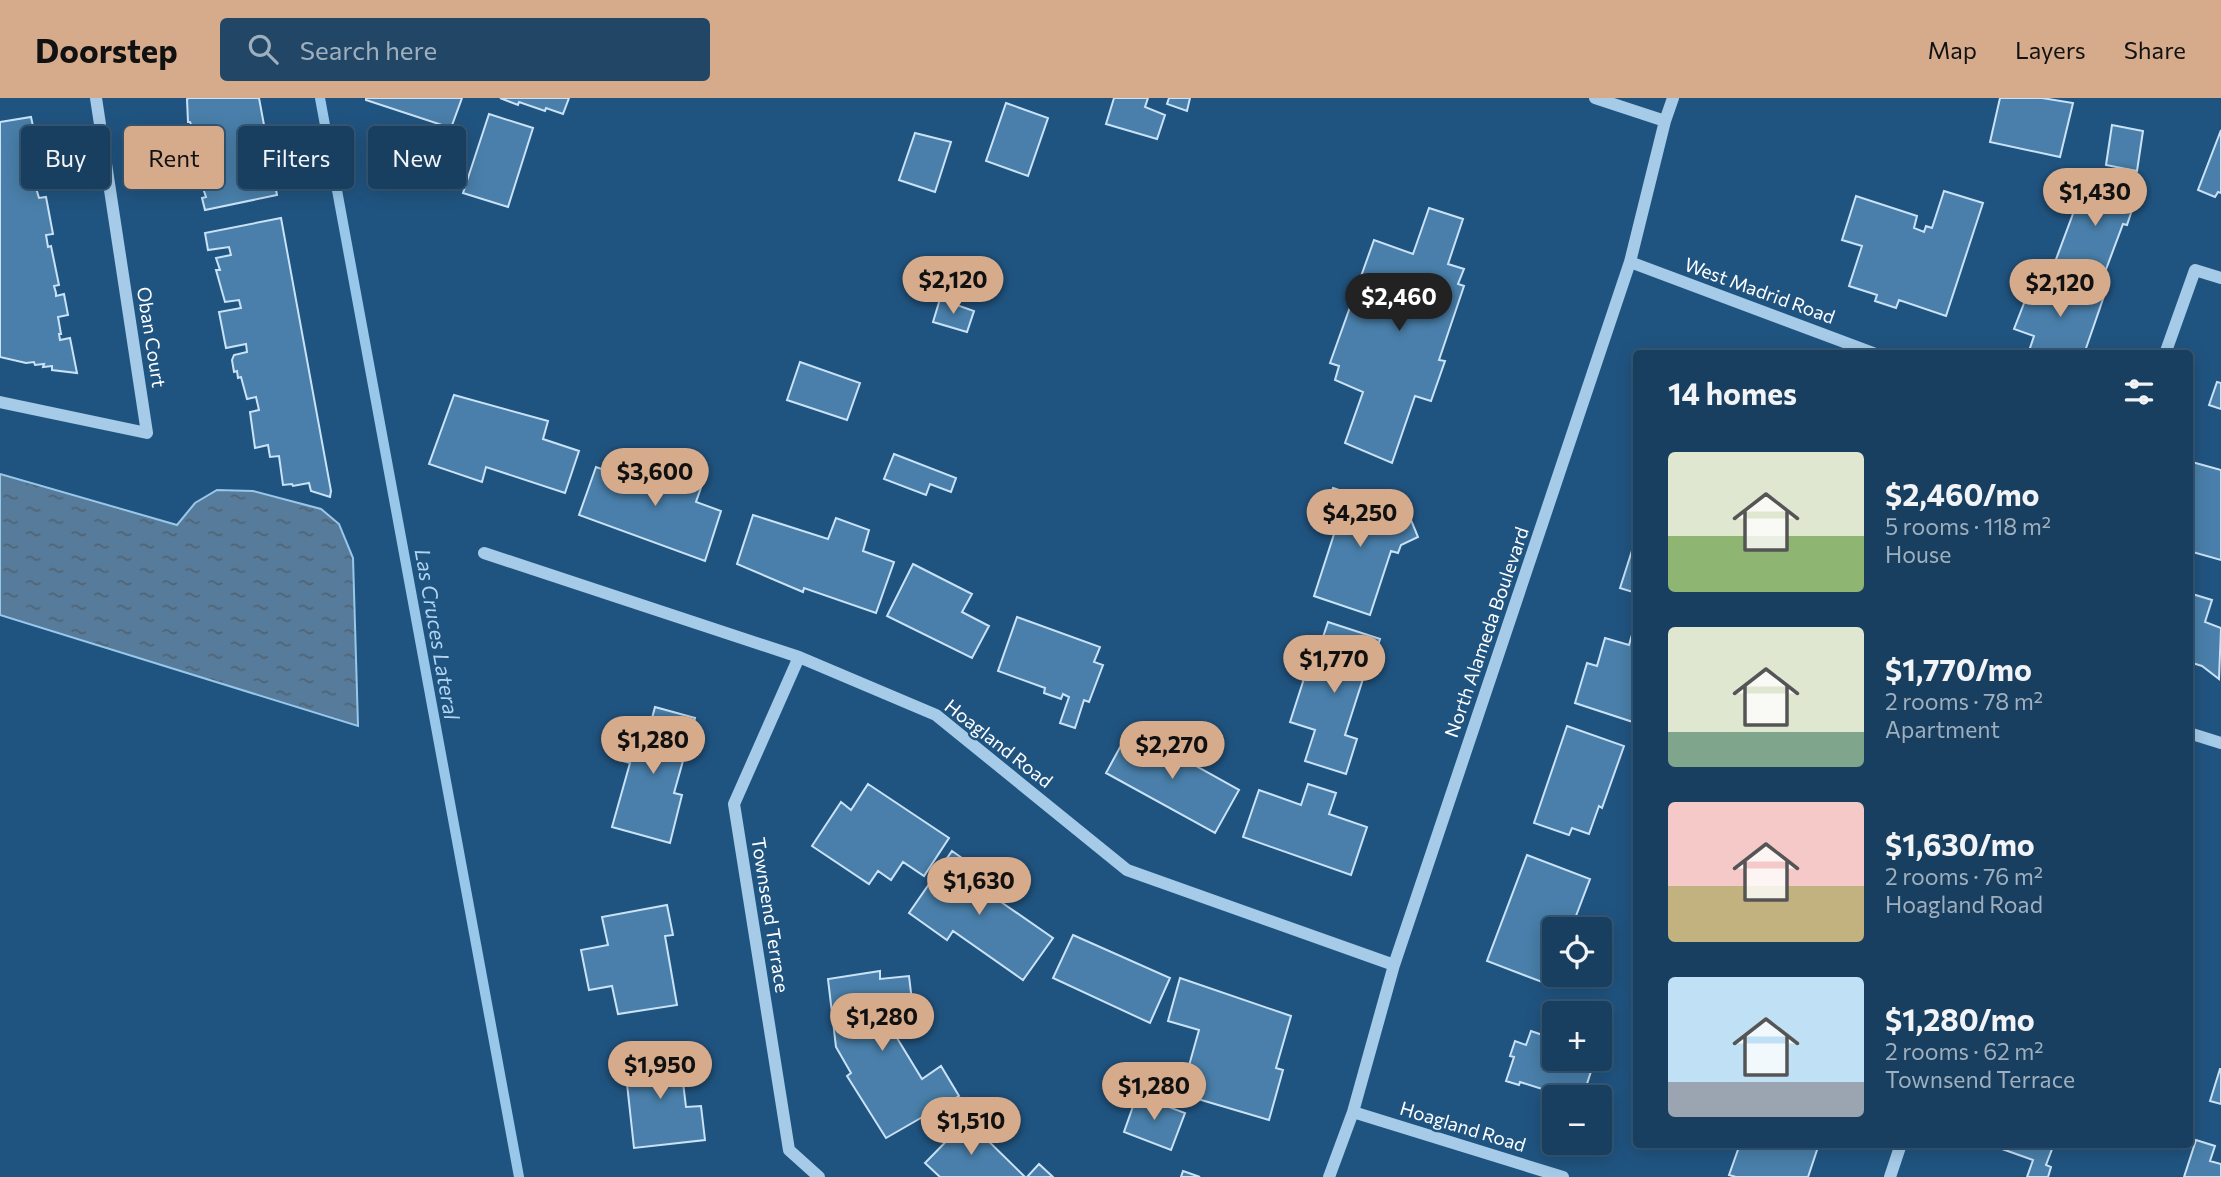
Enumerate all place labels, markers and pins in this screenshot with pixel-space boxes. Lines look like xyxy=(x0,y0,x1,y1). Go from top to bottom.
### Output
pin: $1,430 xyxy=(2038,169,2152,228)
pin: $2,120 xyxy=(896,256,1010,316)
pin: $2,120 xyxy=(2003,260,2117,319)
pin: $2,460 xyxy=(1342,274,1456,333)
pin: $3,600 xyxy=(598,448,712,508)
pin: $4,250 xyxy=(1303,490,1417,549)
pin: $1,770 xyxy=(1277,636,1391,695)
pin: $1,280 xyxy=(596,716,710,776)
pin: $2,270 xyxy=(1115,722,1229,781)
pin: $1,630 xyxy=(922,858,1036,917)
pin: $1,280 xyxy=(825,993,939,1053)
pin: $1,950 xyxy=(603,1042,717,1101)
pin: $1,280 xyxy=(1097,1062,1211,1122)
pin: $1,510 xyxy=(914,1098,1028,1157)

